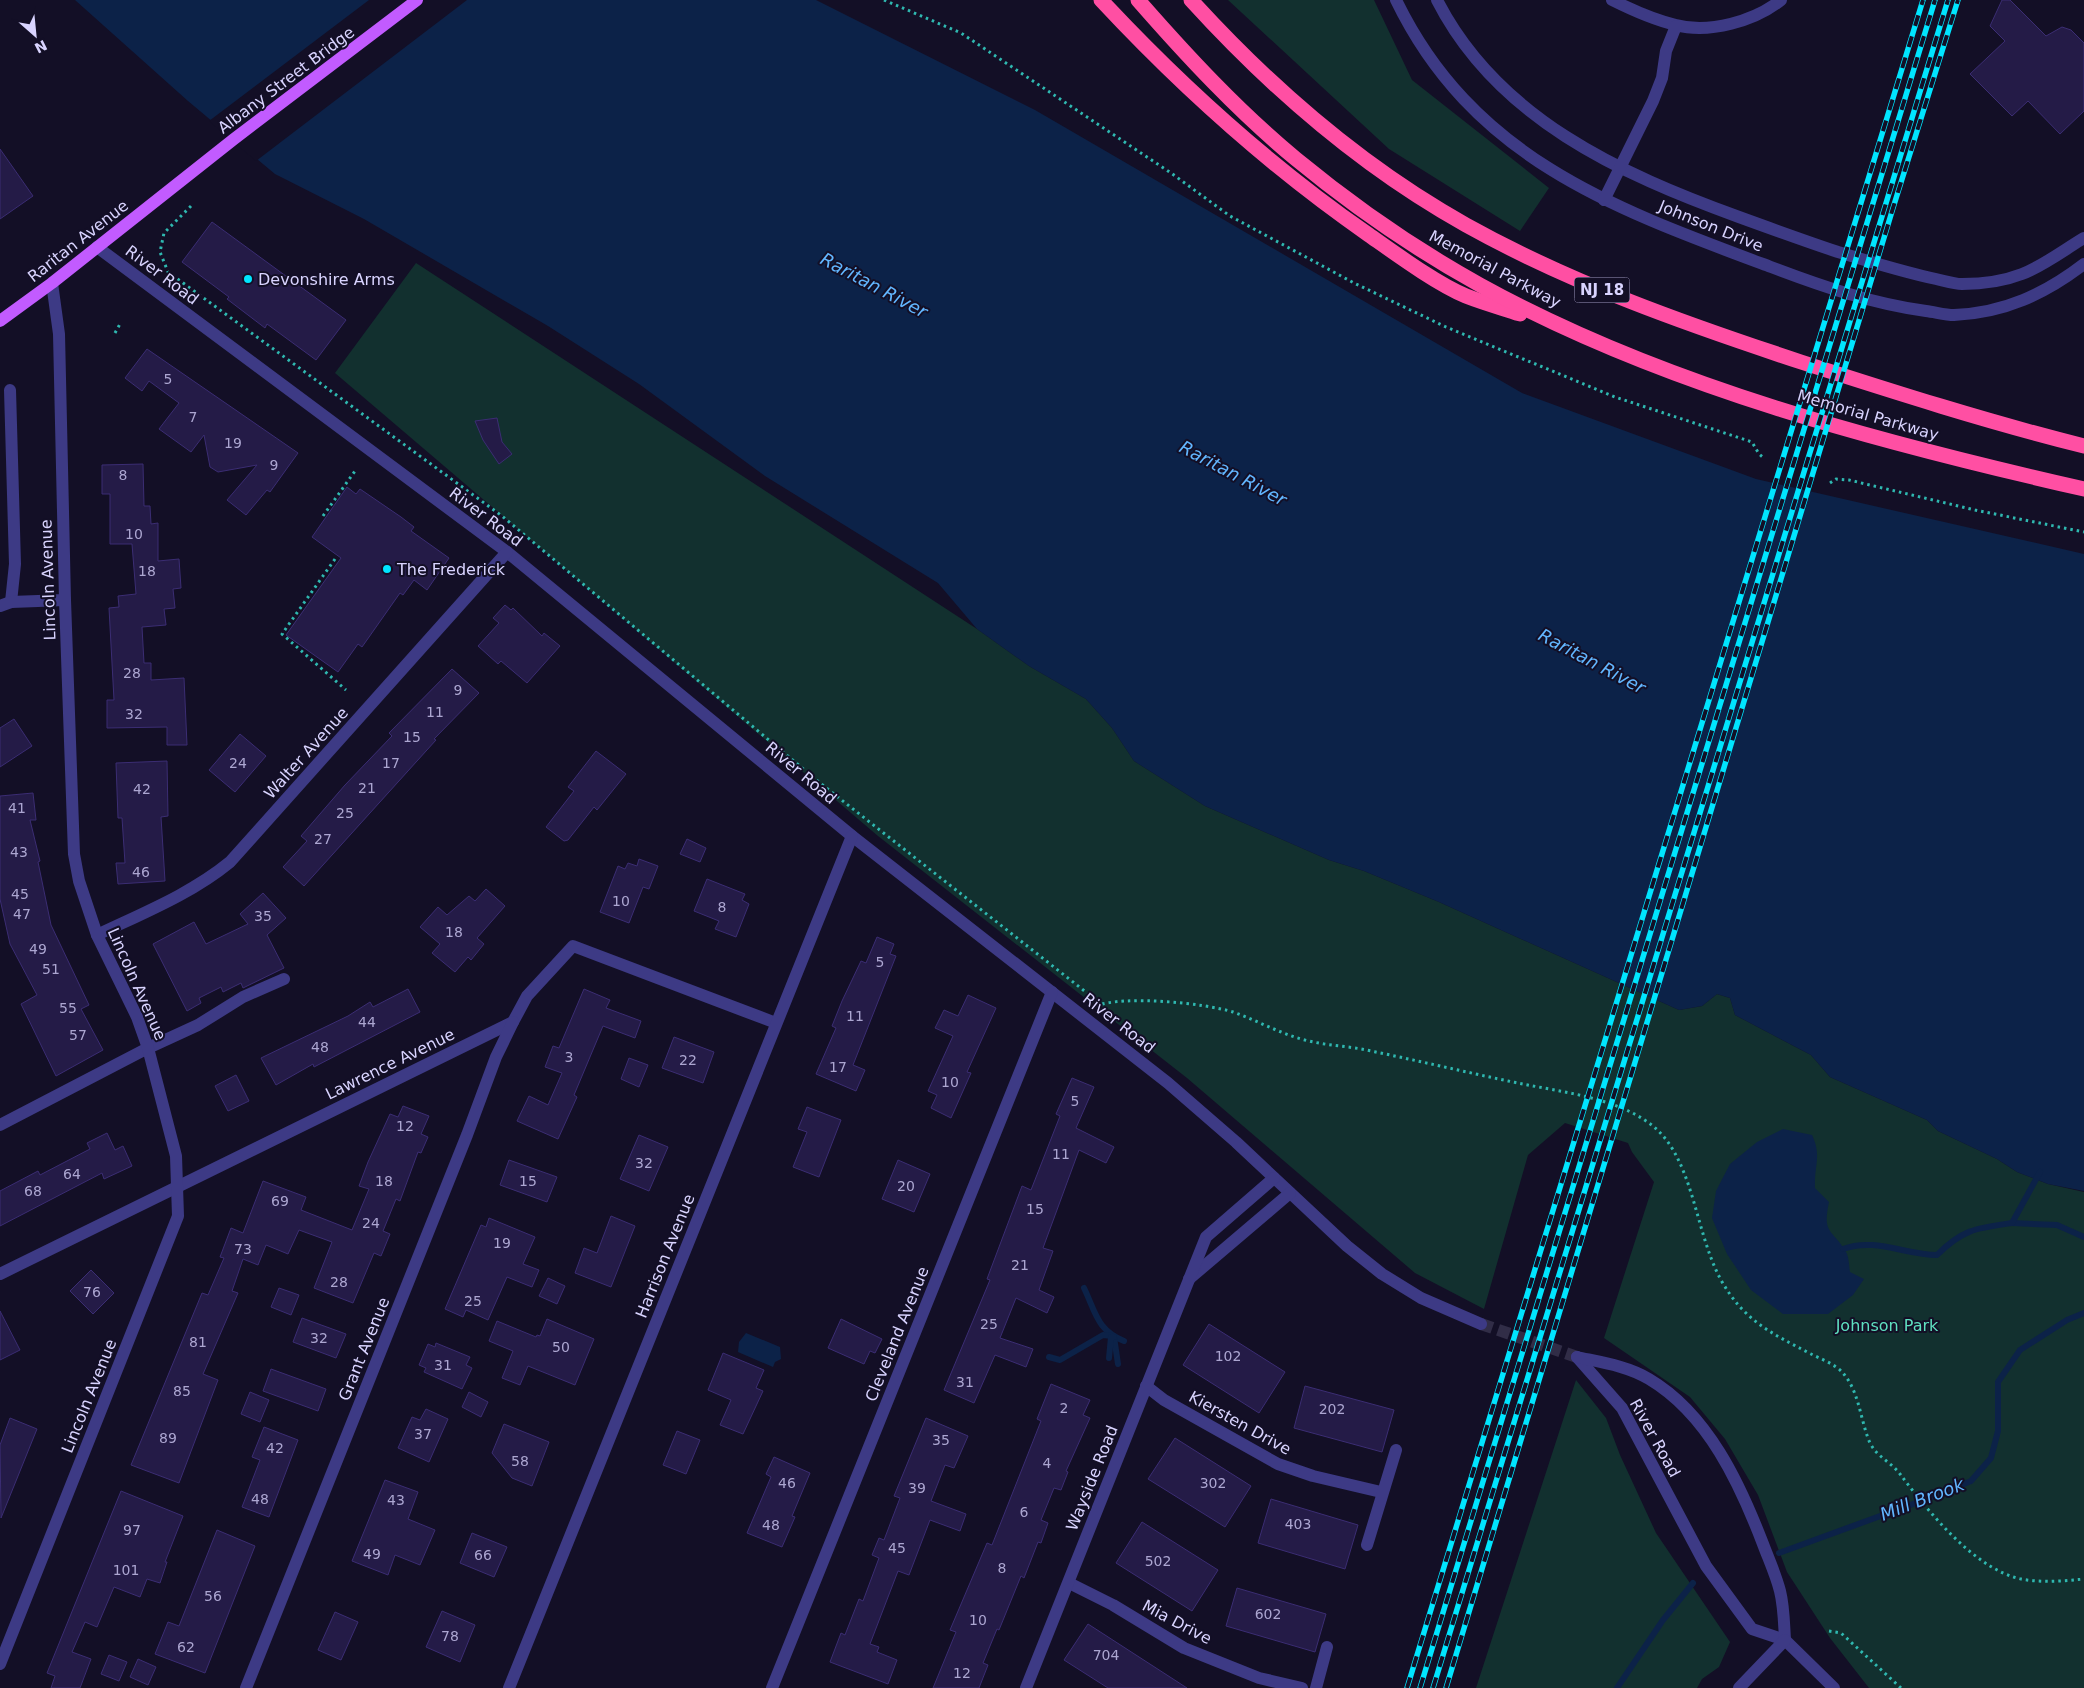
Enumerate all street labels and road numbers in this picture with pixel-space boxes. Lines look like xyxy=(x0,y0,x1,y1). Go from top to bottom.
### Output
street label: Albany Street Bridge xyxy=(214,22,358,138)
street label: Raritan Avenue xyxy=(24,196,132,286)
street label: Johnson Drive xyxy=(1655,196,1766,256)
street label: Memorial Parkway xyxy=(1426,226,1564,312)
street label: River Road xyxy=(122,241,202,309)
road number: NJ 18 xyxy=(1574,278,1630,302)
street label: Memorial Parkway xyxy=(1795,386,1941,444)
street label: River Road xyxy=(446,483,526,551)
street label: Lincoln Avenue xyxy=(36,519,60,641)
street label: Walter Avenue xyxy=(260,703,352,803)
street label: River Road xyxy=(762,738,840,808)
street label: Lincoln Avenue xyxy=(104,925,170,1043)
street label: River Road xyxy=(1079,989,1159,1057)
street label: Lawrence Avenue xyxy=(322,1025,458,1103)
street label: Harrison Avenue xyxy=(631,1191,699,1321)
street label: Cleveland Avenue xyxy=(861,1264,933,1404)
street label: Grant Avenue xyxy=(335,1295,393,1403)
street label: Lincoln Avenue xyxy=(57,1336,121,1456)
street label: Kiersten Drive xyxy=(1186,1387,1294,1459)
street label: River Road xyxy=(1626,1395,1684,1481)
street label: Wayside Road xyxy=(1062,1422,1122,1534)
street label: Mia Drive xyxy=(1139,1596,1215,1648)

